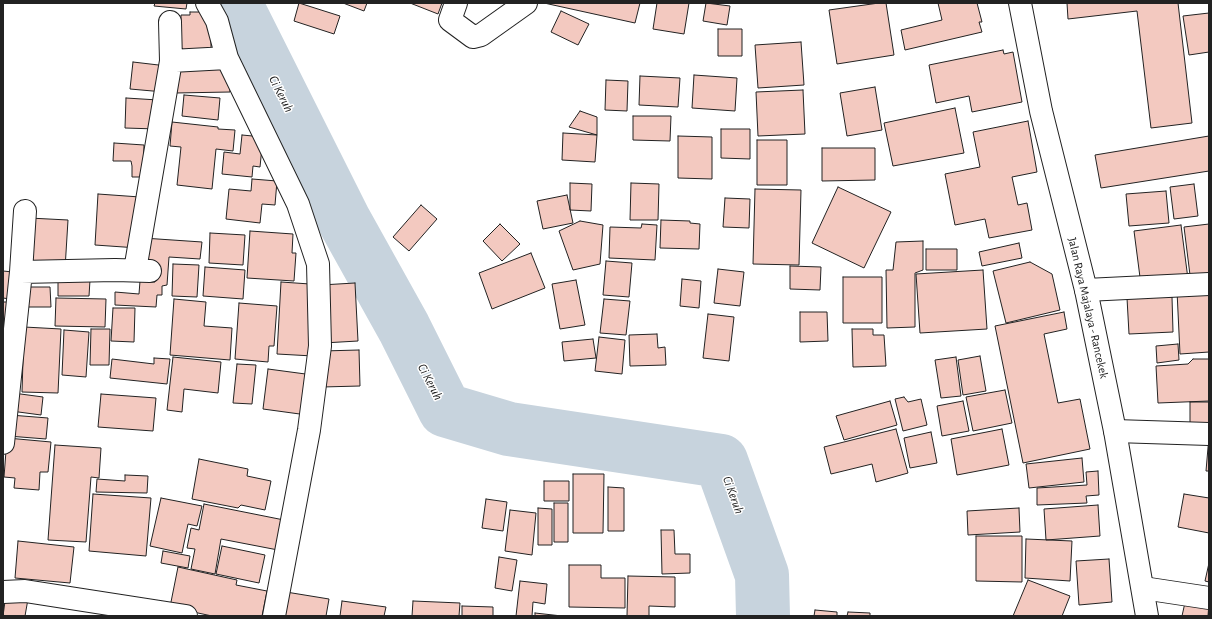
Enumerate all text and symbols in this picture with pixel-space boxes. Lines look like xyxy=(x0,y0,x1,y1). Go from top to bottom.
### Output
water label: Ci Keruh xyxy=(265,73,297,115)
street label: Jalan Raya Majalaya - Rancekek xyxy=(1065,236,1111,380)
water label: Ci Keruh xyxy=(414,361,446,403)
water label: Ci Keruh xyxy=(719,474,747,516)

